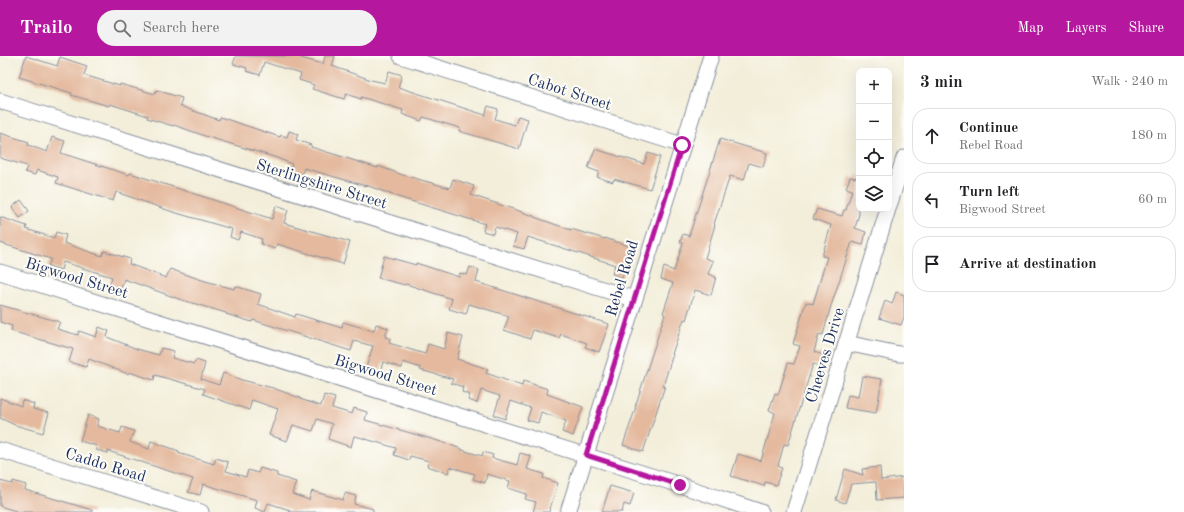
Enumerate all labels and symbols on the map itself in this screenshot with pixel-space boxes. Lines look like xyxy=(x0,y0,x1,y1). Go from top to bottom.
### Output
street label: Cabot Street xyxy=(525,72,614,114)
route start xyxy=(673,136,691,154)
street label: Sterlingshire Street xyxy=(254,157,389,213)
street label: Rebel Road xyxy=(604,239,642,319)
street label: Bigwood Street xyxy=(23,256,130,302)
street label: Cheeves Drive xyxy=(804,306,848,405)
street label: Bigwood Street xyxy=(332,353,439,399)
street label: Caddo Road xyxy=(63,446,148,486)
route end xyxy=(671,476,689,494)

